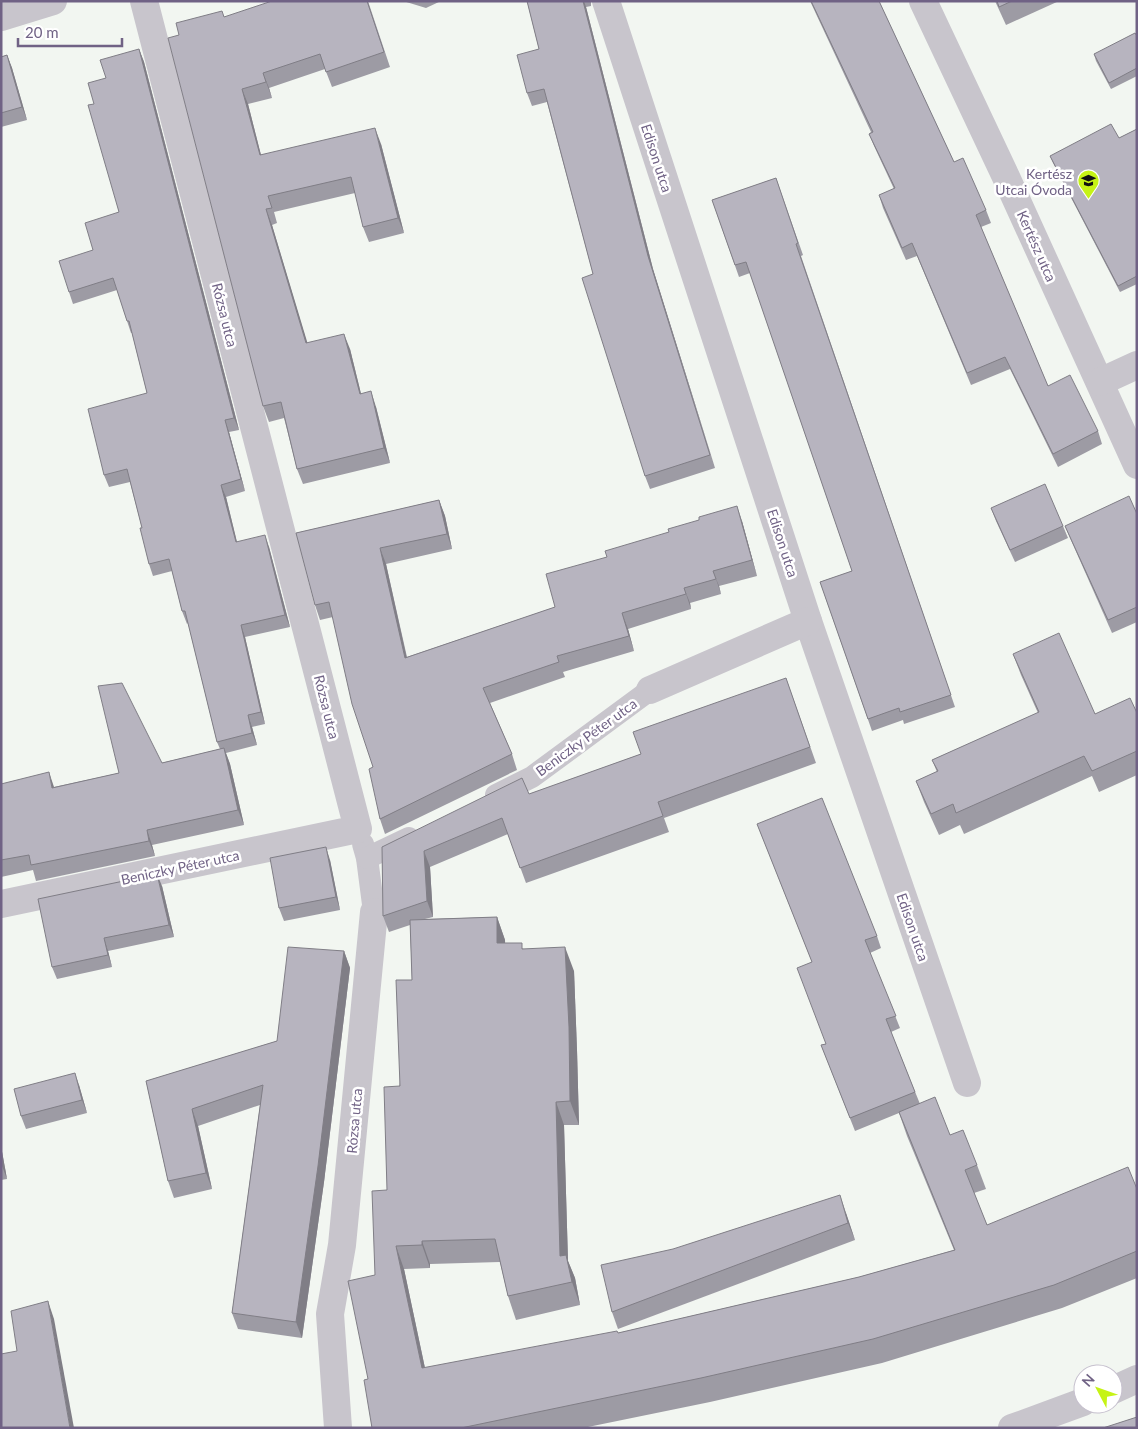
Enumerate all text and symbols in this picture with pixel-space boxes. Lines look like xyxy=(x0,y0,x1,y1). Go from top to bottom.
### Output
scale bar xyxy=(18,15,121,47)
text: 20 m xyxy=(25,23,59,41)
street label: Edison utca xyxy=(638,122,676,194)
place label: Kertész Utcai Óvoda xyxy=(995,165,1072,198)
school or university icon: Kertész Utcai Óvoda xyxy=(1076,169,1100,200)
street label: Kertész utca xyxy=(1014,208,1060,284)
street label: Rózsa utca xyxy=(209,281,241,349)
street label: Edison utca xyxy=(764,507,802,579)
street label: Rózsa utca xyxy=(311,673,343,741)
street label: Beniczky Péter utca xyxy=(532,695,640,779)
street label: Beniczky Péter utca xyxy=(119,846,241,888)
street label: Edison utca xyxy=(893,891,933,963)
street label: Rózsa utca xyxy=(343,1088,365,1154)
north arrow xyxy=(1073,1364,1123,1414)
text: N xyxy=(1078,1370,1098,1390)

